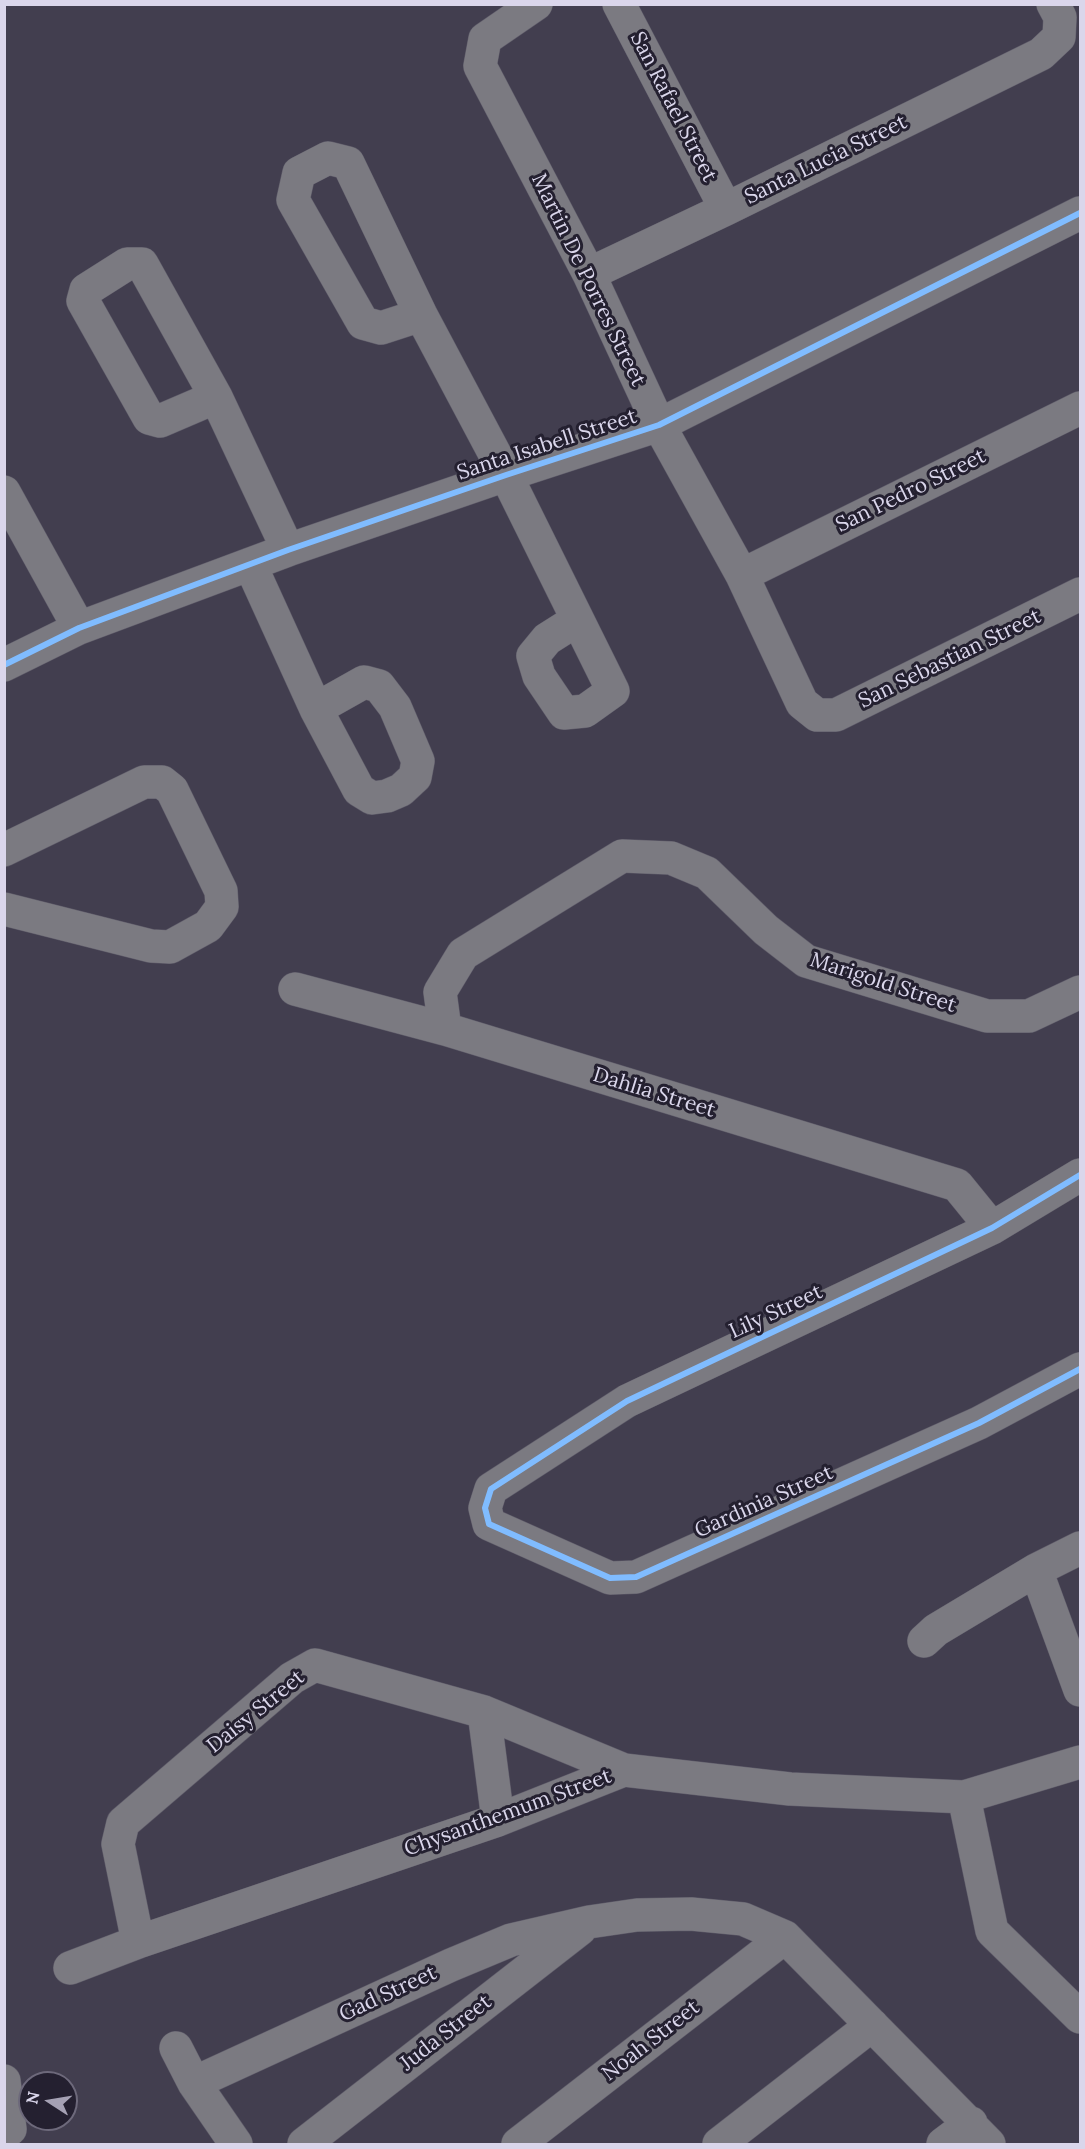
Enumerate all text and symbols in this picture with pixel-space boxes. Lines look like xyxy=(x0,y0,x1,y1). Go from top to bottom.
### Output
street label: San Rafael Street xyxy=(624,28,722,186)
street label: Santa Lucia Street xyxy=(741,110,911,210)
street label: Martin De Porres Street xyxy=(526,170,650,390)
street label: Santa Isabell Street xyxy=(454,404,640,486)
street label: San Pedro Street xyxy=(832,444,990,538)
street label: San Sebastian Street xyxy=(855,604,1045,714)
street label: Marigold Street xyxy=(807,947,959,1019)
street label: Dahlia Street xyxy=(590,1062,718,1124)
street label: Lily Street xyxy=(725,1279,827,1345)
street label: Gardinia Street xyxy=(691,1460,837,1544)
street label: Daisy Street xyxy=(202,1665,310,1759)
street label: Chysanthemum Street xyxy=(401,1764,615,1862)
street label: Gad Street xyxy=(335,1961,441,2027)
street label: Juda Street xyxy=(395,1990,497,2076)
street label: Noah Street xyxy=(597,1995,705,2087)
north arrow xyxy=(18,2071,78,2131)
text: N xyxy=(21,2090,43,2106)

